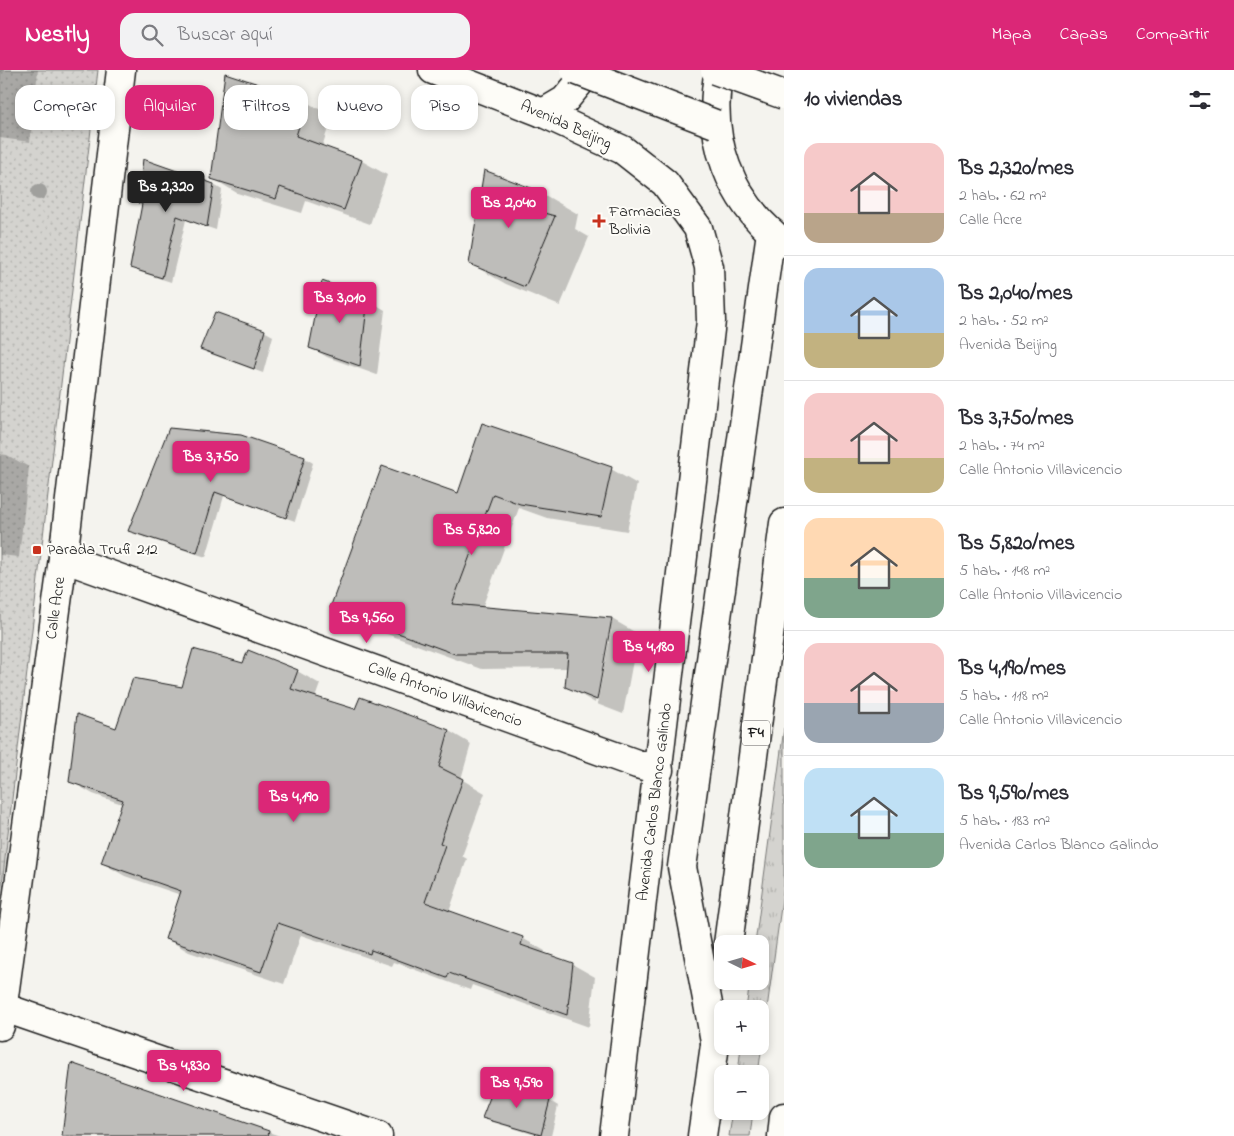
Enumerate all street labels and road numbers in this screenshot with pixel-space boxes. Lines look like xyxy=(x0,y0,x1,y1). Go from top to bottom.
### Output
street label: Avenida Beijing xyxy=(516,94,616,156)
street label: Calle Acre xyxy=(40,574,72,641)
street label: Calle Antonio Villavicencio xyxy=(364,656,526,734)
street label: Avenida Carlos Blanco Galindo xyxy=(631,702,679,902)
road number: F4 xyxy=(742,720,770,746)

